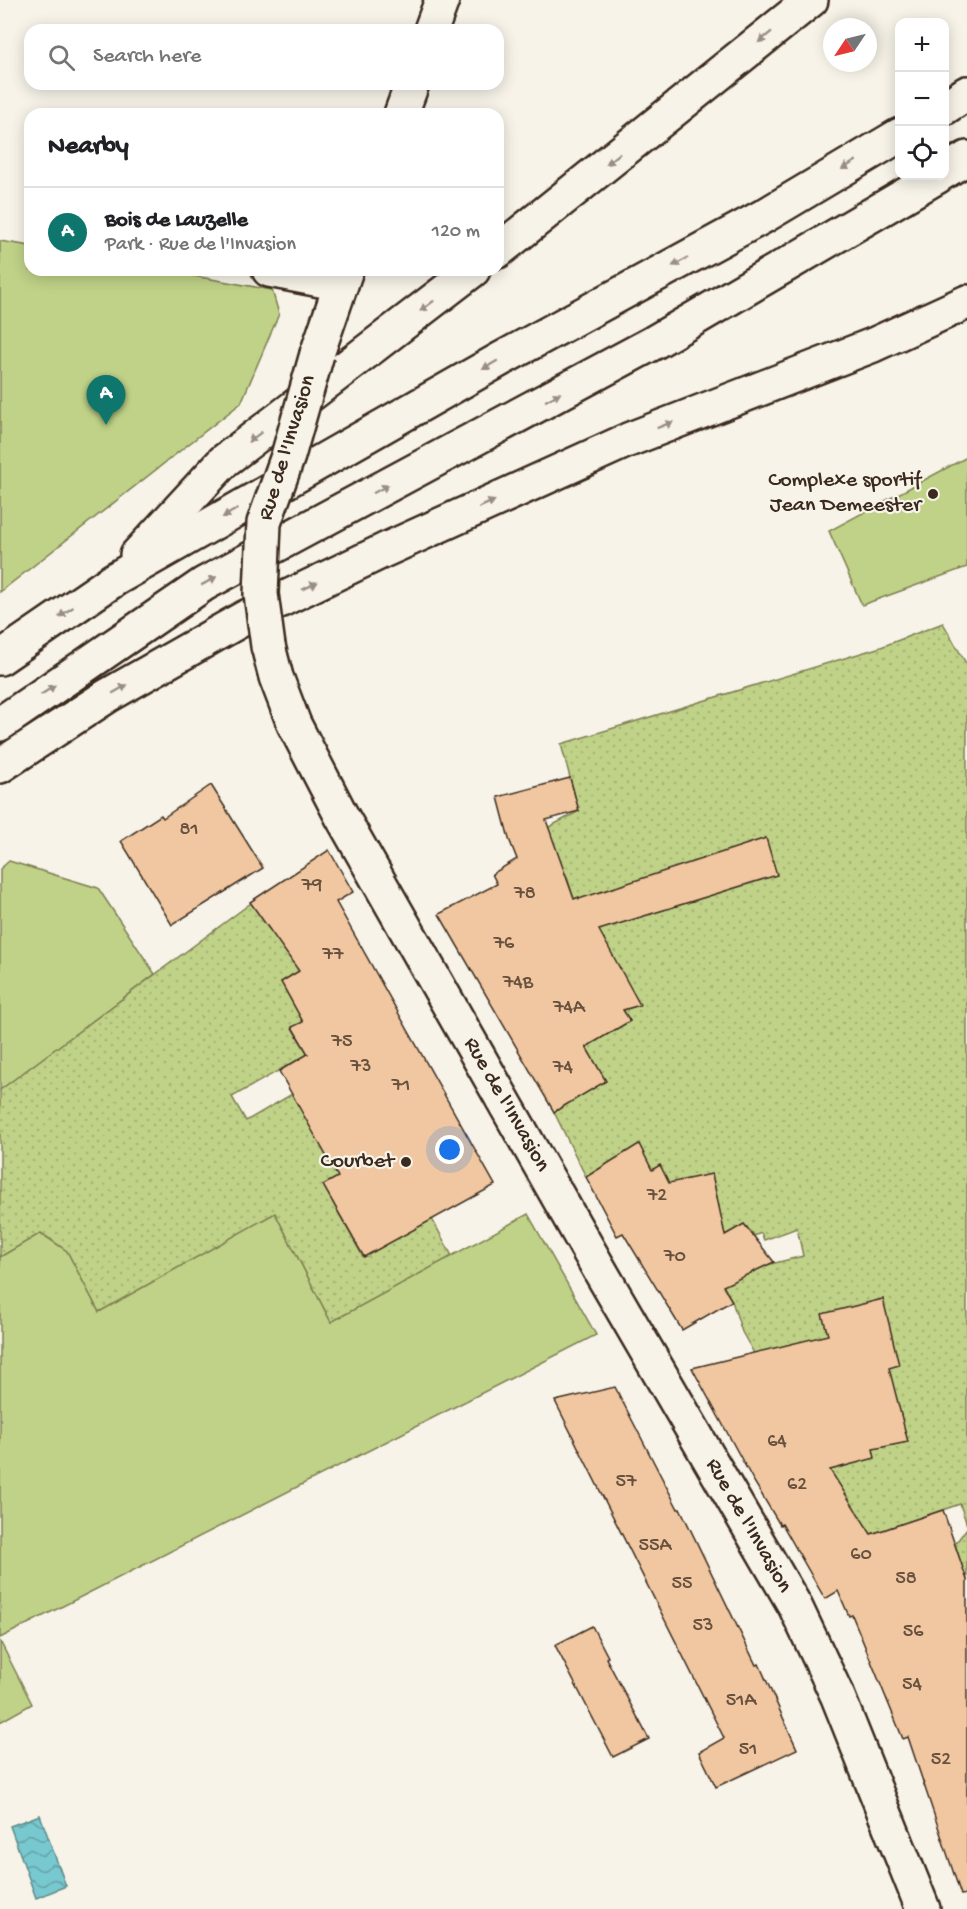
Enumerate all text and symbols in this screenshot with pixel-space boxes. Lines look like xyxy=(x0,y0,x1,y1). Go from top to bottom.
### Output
north arrow xyxy=(823,18,877,72)
map controls xyxy=(895,18,949,180)
button: + xyxy=(895,18,949,72)
search box xyxy=(24,24,504,90)
one-way arrow xyxy=(757,30,773,43)
icon: search xyxy=(45,41,78,74)
text: Search here xyxy=(93,44,201,70)
button: − xyxy=(895,72,949,126)
button: locate xyxy=(895,126,949,180)
text: Nearby xyxy=(48,132,129,163)
one-way arrow xyxy=(606,153,621,165)
one-way arrow xyxy=(841,159,857,170)
text: Bois de Lauzelle xyxy=(105,208,248,234)
text: A xyxy=(62,221,73,244)
text: 120 m xyxy=(432,221,480,244)
text: Park · Rue de l'Invasion xyxy=(105,234,296,257)
one-way arrow xyxy=(671,257,688,267)
one-way arrow xyxy=(419,299,434,311)
one-way arrow xyxy=(482,360,499,370)
street label: Rue de l'Invasion xyxy=(254,372,323,524)
pin: A xyxy=(86,376,126,425)
one-way arrow xyxy=(545,392,562,402)
one-way arrow xyxy=(656,420,674,430)
one-way arrow xyxy=(248,430,263,442)
place label: Complexe sportif Jean Demeester xyxy=(768,468,923,519)
one-way arrow xyxy=(373,484,390,494)
marker: Complexe sportif Jean Demeester xyxy=(926,487,940,501)
one-way arrow xyxy=(478,500,495,509)
one-way arrow xyxy=(222,508,238,519)
one-way arrow xyxy=(201,576,218,586)
one-way arrow xyxy=(301,582,318,591)
one-way arrow xyxy=(59,606,75,618)
one-way arrow xyxy=(112,684,129,694)
one-way arrow xyxy=(40,685,56,696)
house number: 81 xyxy=(179,819,199,842)
house number: 79 xyxy=(301,875,322,898)
house number: 78 xyxy=(513,883,536,906)
house number: 76 xyxy=(493,933,515,956)
house number: 77 xyxy=(322,944,344,967)
house number: 74B xyxy=(502,972,534,995)
house number: 74A xyxy=(552,997,586,1020)
house number: 75 xyxy=(331,1031,352,1054)
street label: Rue de l'Invasion xyxy=(457,1033,555,1177)
house number: 73 xyxy=(350,1056,371,1079)
house number: 74 xyxy=(552,1057,573,1080)
house number: 71 xyxy=(391,1075,410,1098)
your location xyxy=(435,1135,464,1164)
place label: Courbet xyxy=(321,1149,396,1175)
marker: Courbet xyxy=(399,1155,413,1169)
house number: 72 xyxy=(646,1185,667,1208)
house number: 70 xyxy=(663,1246,686,1269)
house number: 64 xyxy=(767,1431,787,1454)
street label: Rue de l'Invasion xyxy=(699,1454,797,1598)
house number: 57 xyxy=(616,1471,637,1494)
house number: 62 xyxy=(787,1474,807,1497)
house number: 55A xyxy=(639,1535,673,1558)
house number: 60 xyxy=(850,1544,872,1567)
house number: 58 xyxy=(895,1568,917,1591)
house number: 55 xyxy=(671,1573,693,1596)
house number: 53 xyxy=(693,1615,713,1638)
house number: 56 xyxy=(903,1621,924,1644)
house number: 54 xyxy=(902,1674,923,1697)
house number: 51A xyxy=(726,1690,757,1713)
house number: 51 xyxy=(739,1739,757,1762)
house number: 52 xyxy=(931,1749,951,1772)

